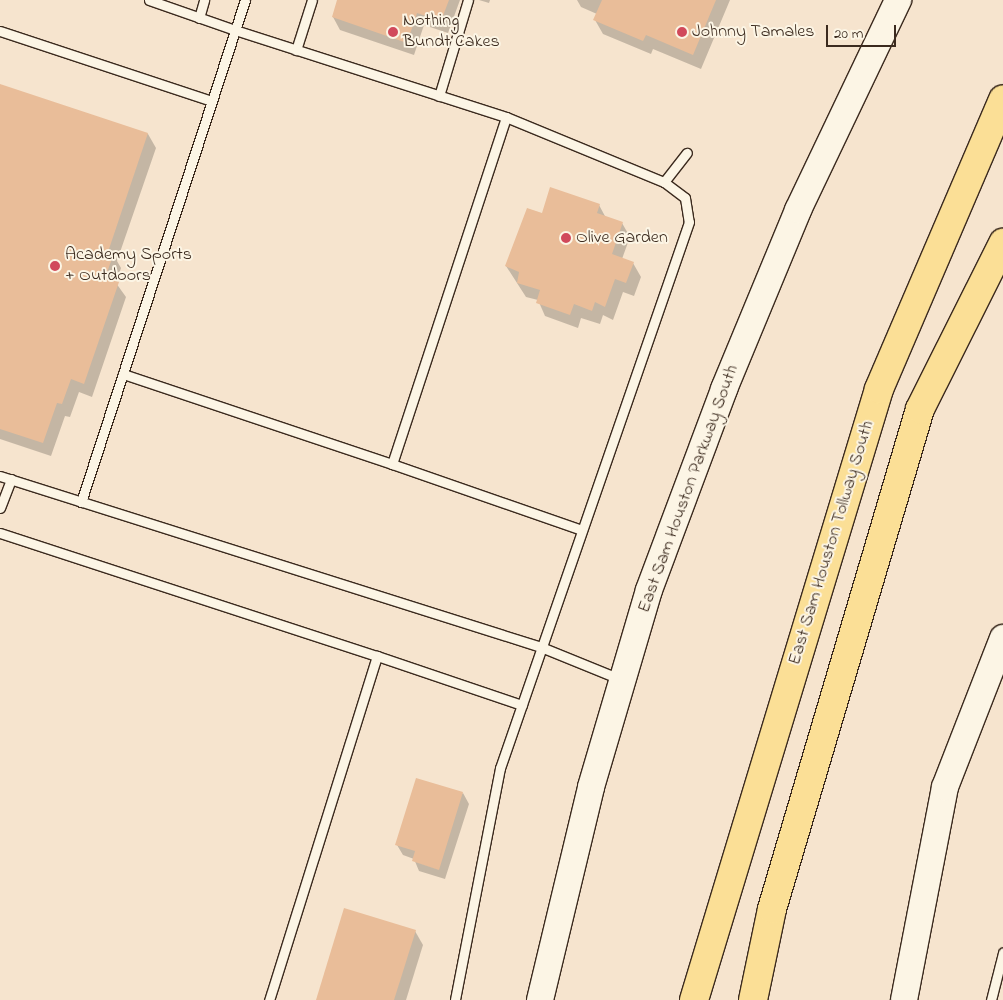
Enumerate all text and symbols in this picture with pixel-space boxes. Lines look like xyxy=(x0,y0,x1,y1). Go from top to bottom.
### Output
place label: Nothing Bundt Cakes xyxy=(403,11,500,54)
scale bar xyxy=(828,15,898,47)
place label: Johnny Tamales xyxy=(692,21,814,43)
text: 20 m xyxy=(834,23,863,45)
marker: Nothing Bundt Cakes xyxy=(387,26,399,38)
marker: Johnny Tamales xyxy=(676,26,688,38)
place label: Olive Garden xyxy=(576,227,668,249)
marker: Olive Garden xyxy=(560,232,572,244)
place label: Academy Sports + Outdoors xyxy=(65,245,192,288)
marker: Academy Sports + Outdoors xyxy=(49,260,61,272)
street label: East Sam Houston Parkway South xyxy=(634,362,744,616)
street label: East Sam Houston Tollway South xyxy=(784,418,880,668)

